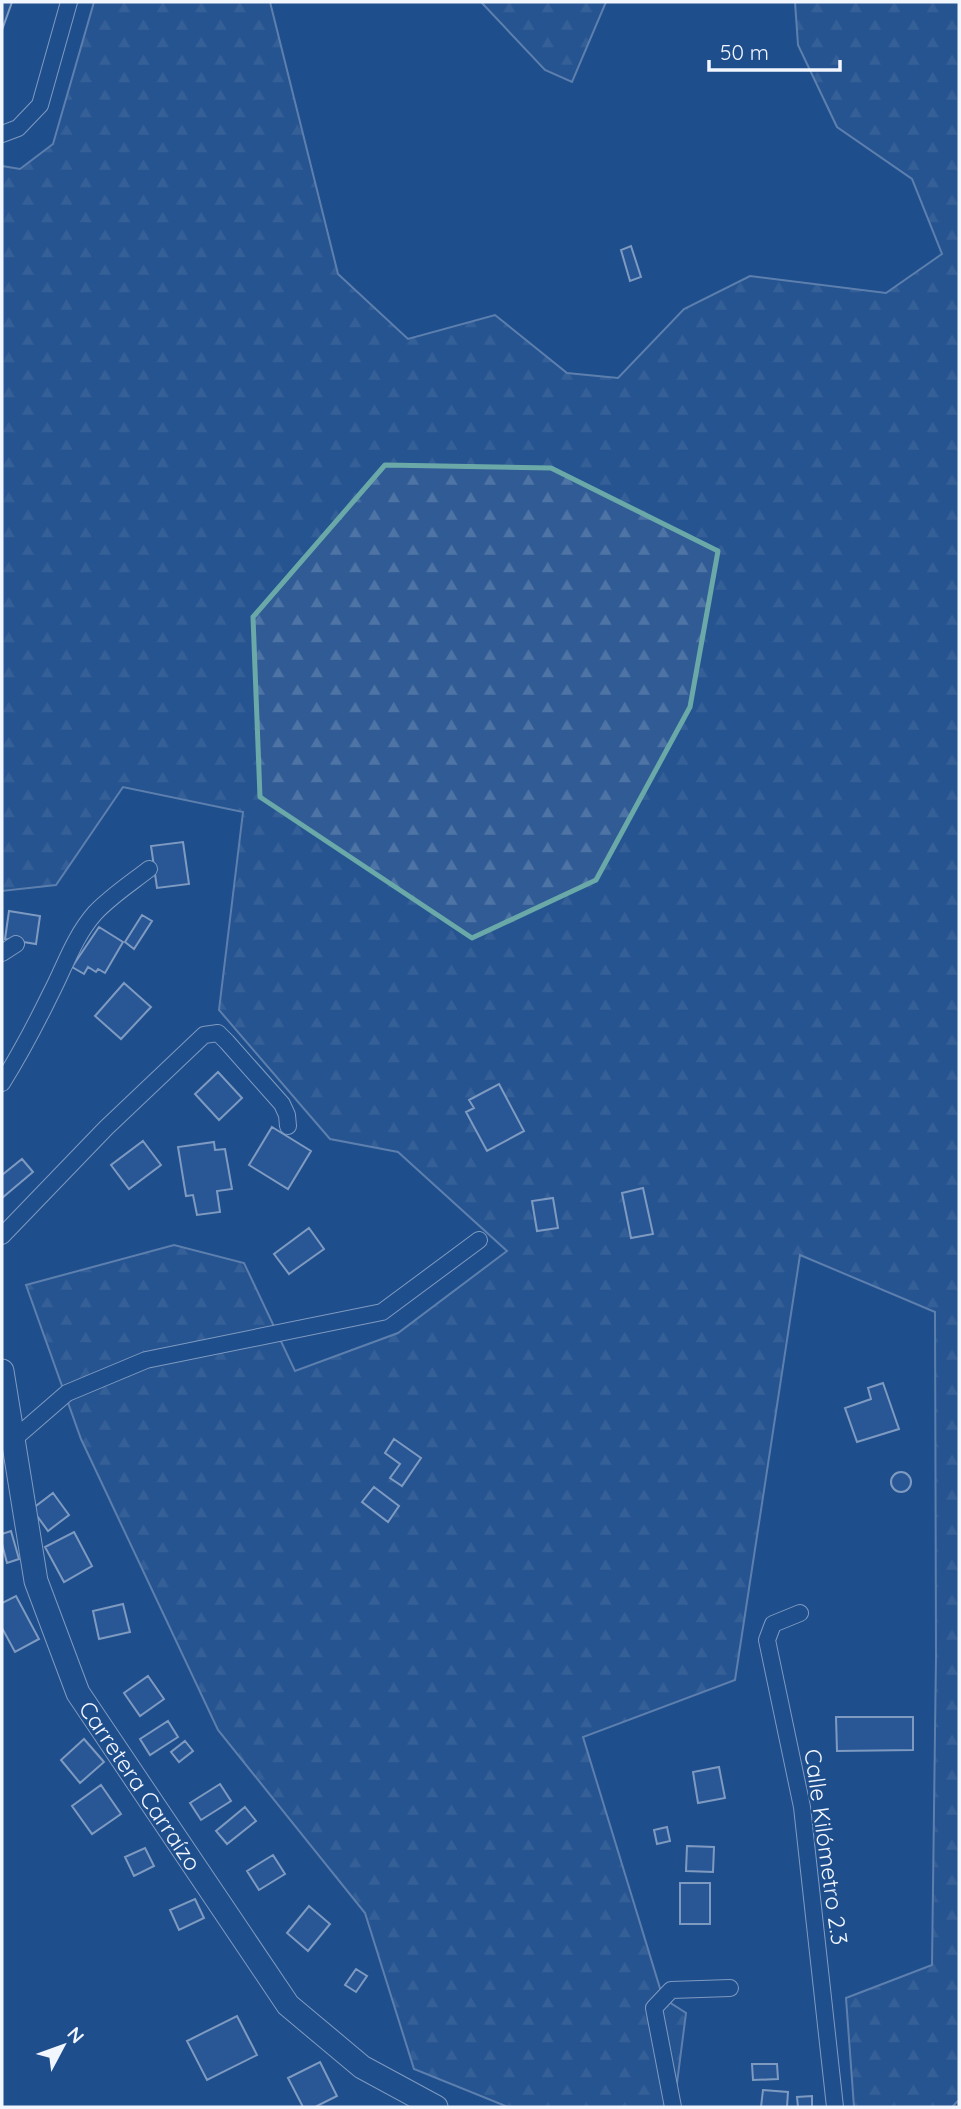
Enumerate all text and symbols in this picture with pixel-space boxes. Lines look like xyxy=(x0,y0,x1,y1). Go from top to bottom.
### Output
scale bar xyxy=(709,28,840,72)
text: 50 m xyxy=(720,39,769,65)
street label: Carretera Carraízo xyxy=(73,1695,208,1876)
street label: Calle Kilómetro 2.3 xyxy=(798,1747,855,1947)
north arrow xyxy=(28,2011,98,2081)
text: N xyxy=(62,2022,89,2048)

